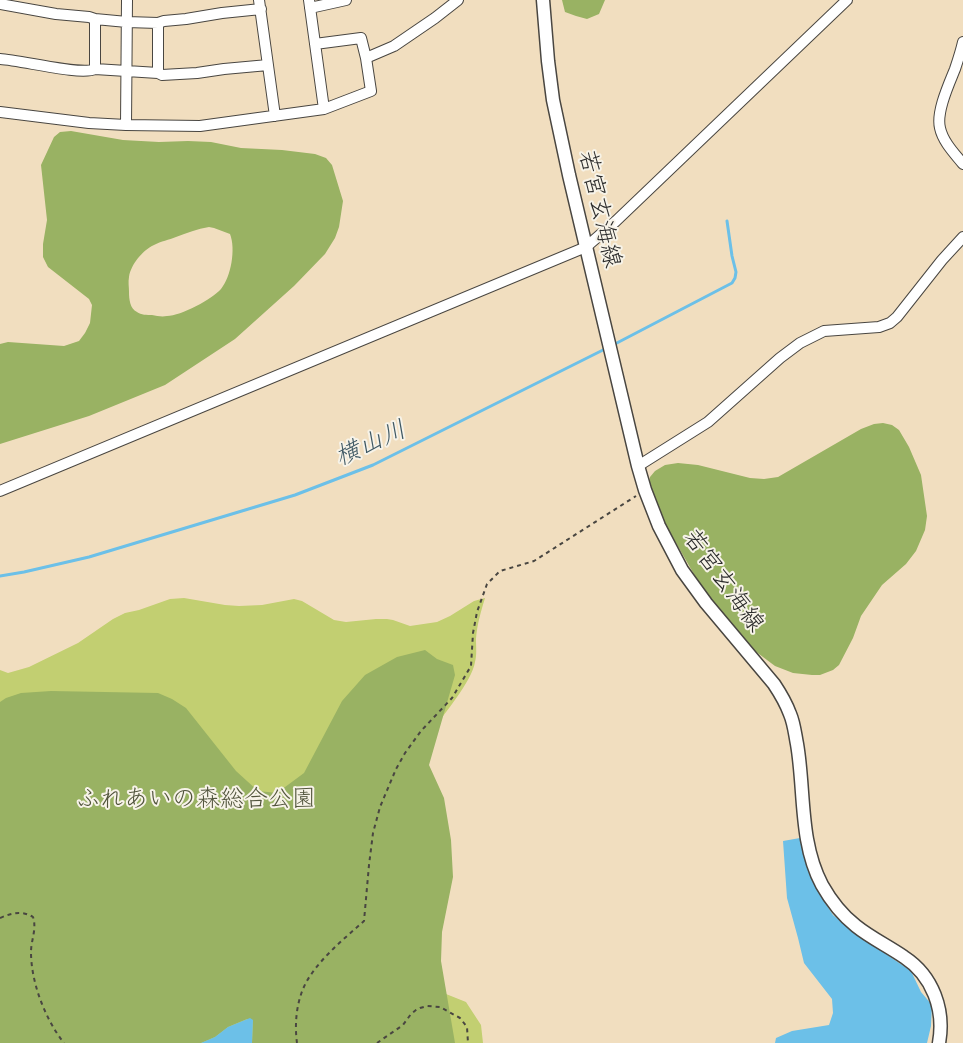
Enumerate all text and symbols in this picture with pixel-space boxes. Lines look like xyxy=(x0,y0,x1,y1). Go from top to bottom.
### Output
street label: 若宮玄海線 xyxy=(571,147,627,271)
water label: 横山川 xyxy=(331,415,411,473)
street label: 若宮玄海線 xyxy=(676,524,770,638)
park label: ふれあいの森総合公園 xyxy=(76,786,316,814)

